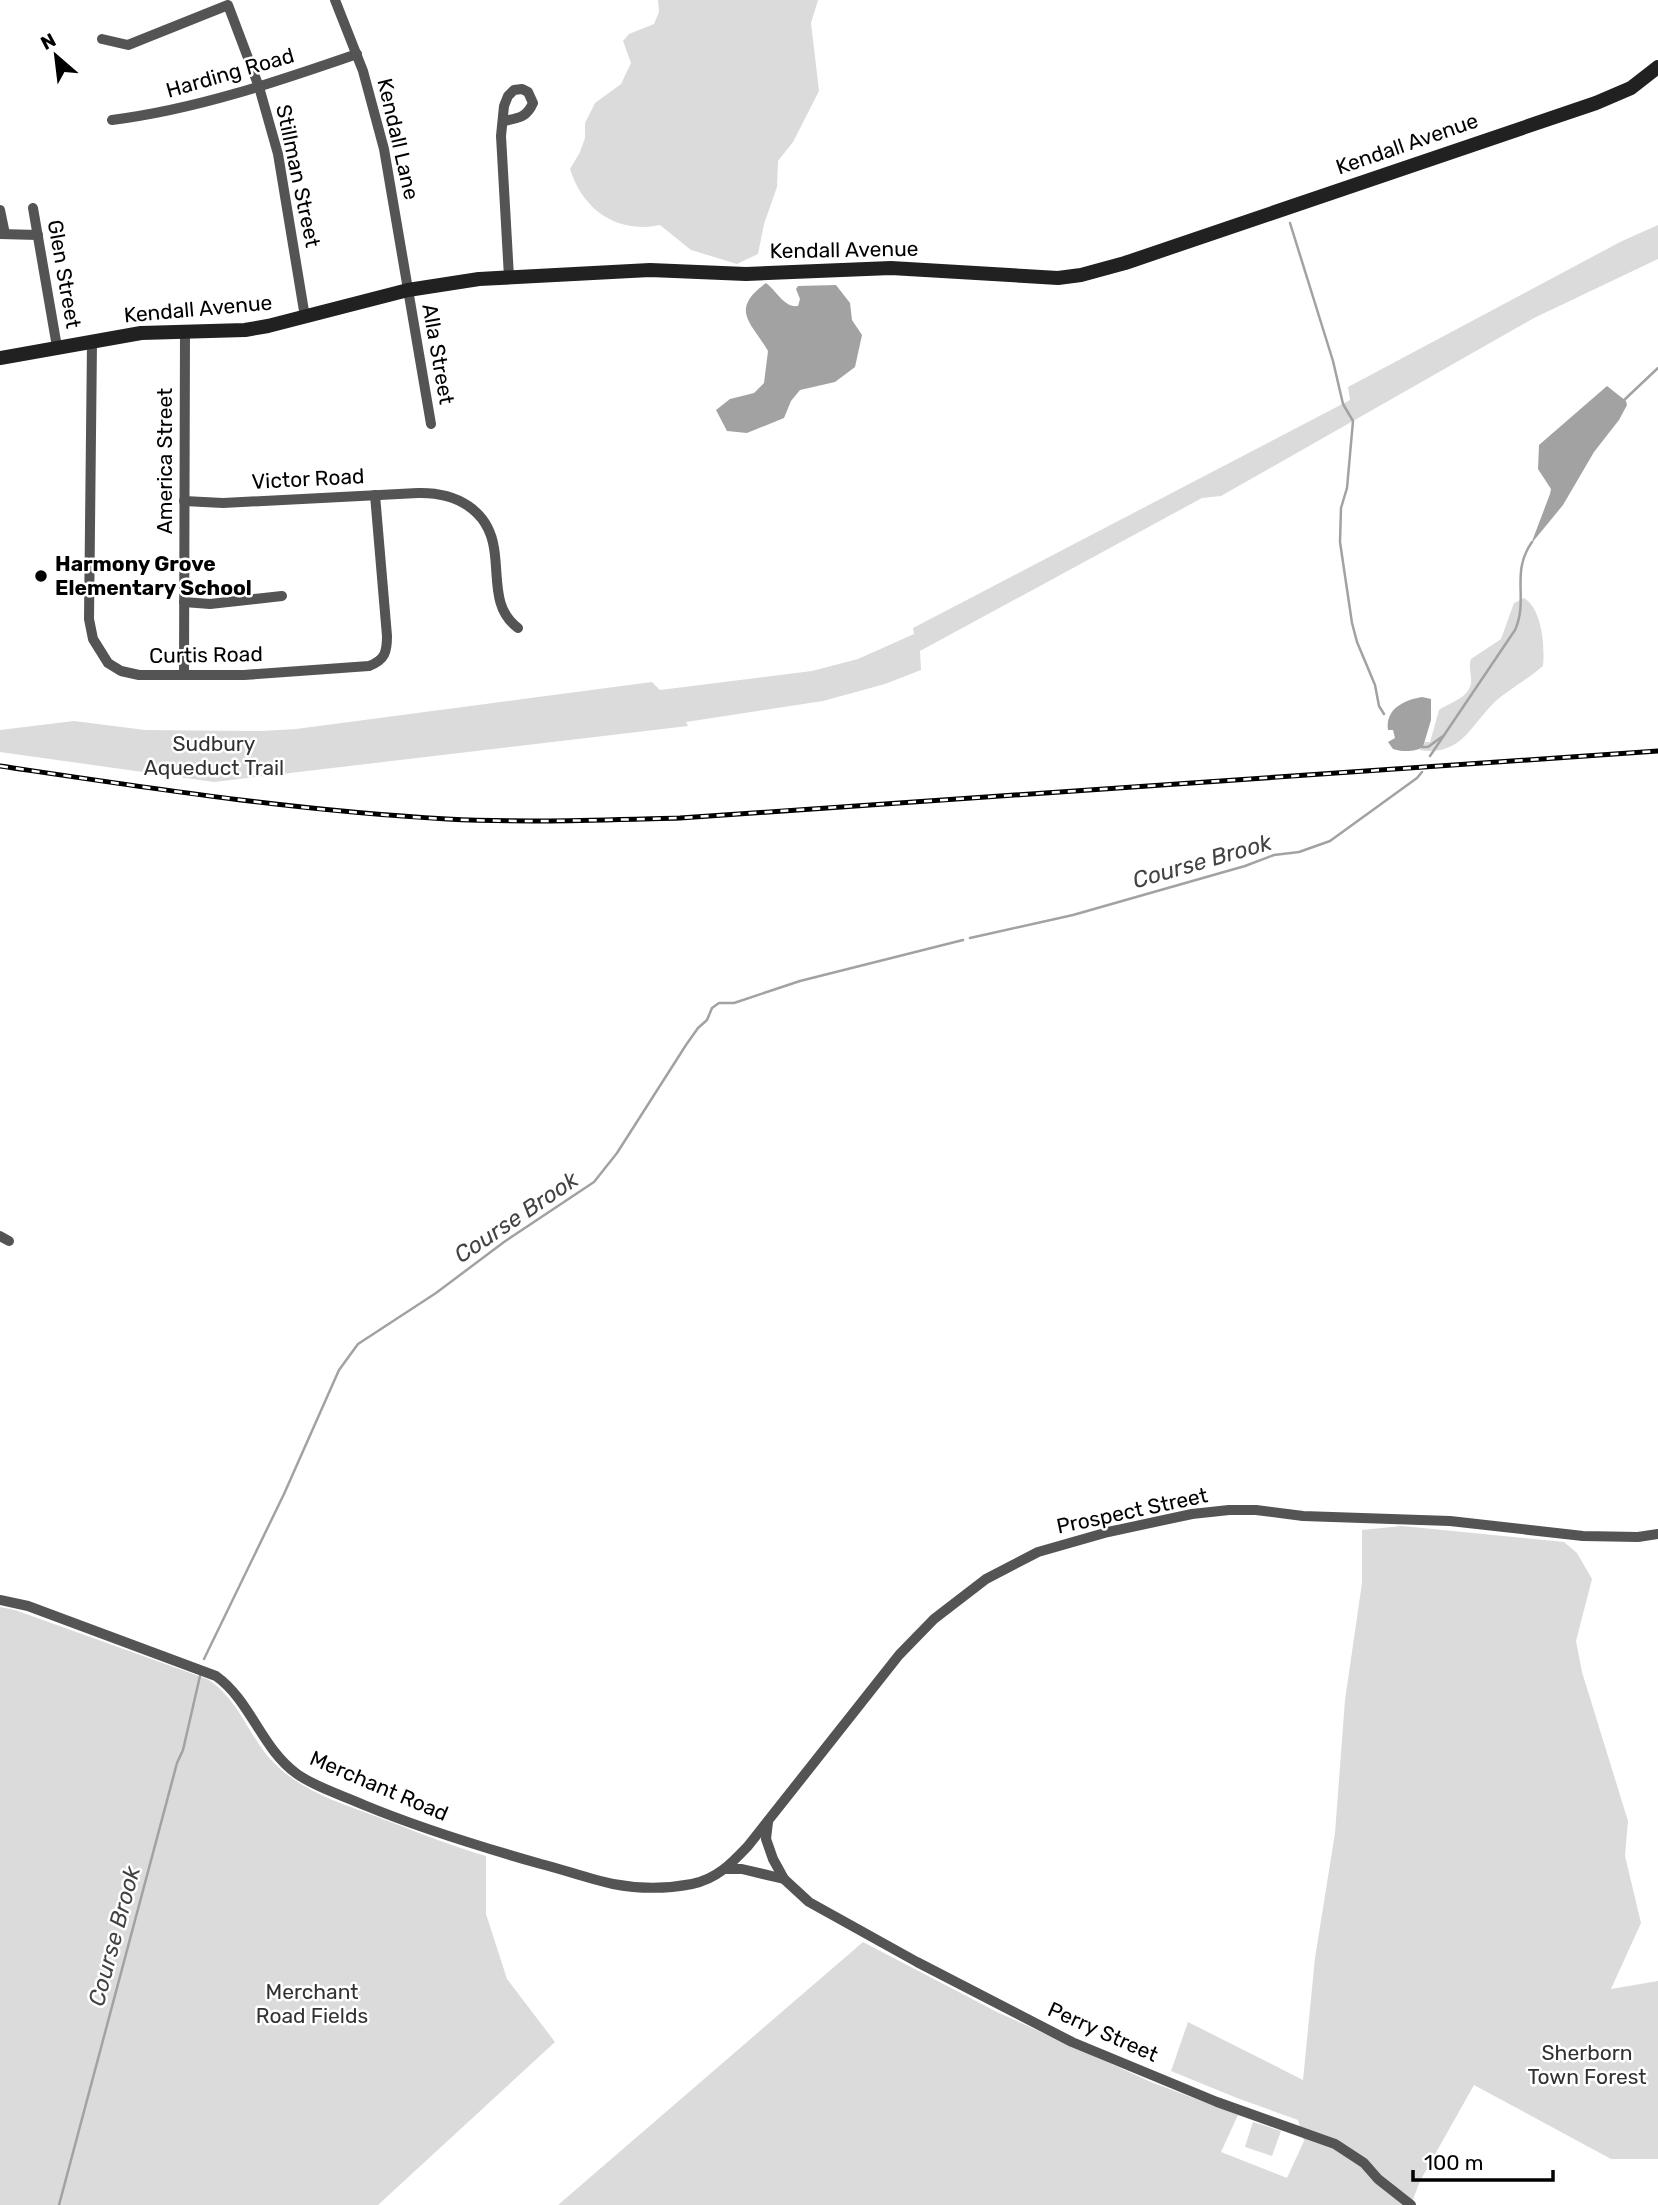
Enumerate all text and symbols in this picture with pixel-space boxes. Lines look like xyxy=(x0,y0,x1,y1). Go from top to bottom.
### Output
north arrow xyxy=(21,21,91,91)
text: N xyxy=(37,28,60,55)
street label: Harding Road xyxy=(163,42,297,103)
street label: Kendall Lane xyxy=(372,76,425,202)
street label: Stillman Street xyxy=(271,102,326,250)
street label: Kendall Avenue xyxy=(1332,107,1481,180)
street label: Glen Street xyxy=(43,218,86,330)
street label: Kendall Avenue xyxy=(769,236,919,263)
street label: Kendall Avenue xyxy=(123,290,273,327)
street label: Alla Street xyxy=(417,302,460,406)
street label: America Street xyxy=(152,388,177,534)
street label: Victor Road xyxy=(251,463,365,494)
place label: Harmony Grove Elementary School xyxy=(55,551,252,600)
marker: Harmony Grove Elementary School xyxy=(33,568,49,584)
street label: Curtis Road xyxy=(149,641,263,668)
park label: Sudbury Aqueduct Trail xyxy=(144,731,284,780)
water label: Course Brook xyxy=(1129,827,1276,894)
water label: Course Brook xyxy=(449,1165,584,1269)
street label: Prospect Street xyxy=(1054,1482,1210,1539)
street label: Merchant Road xyxy=(306,1745,452,1826)
water label: Course Brook xyxy=(82,1862,146,2009)
park label: Merchant Road Fields xyxy=(256,1979,368,2028)
street label: Perry Street xyxy=(1044,1996,1162,2067)
park label: Sherborn Town Forest xyxy=(1527,2040,1647,2089)
scale bar xyxy=(1413,2138,1553,2182)
text: 100 m xyxy=(1424,2150,1483,2175)

